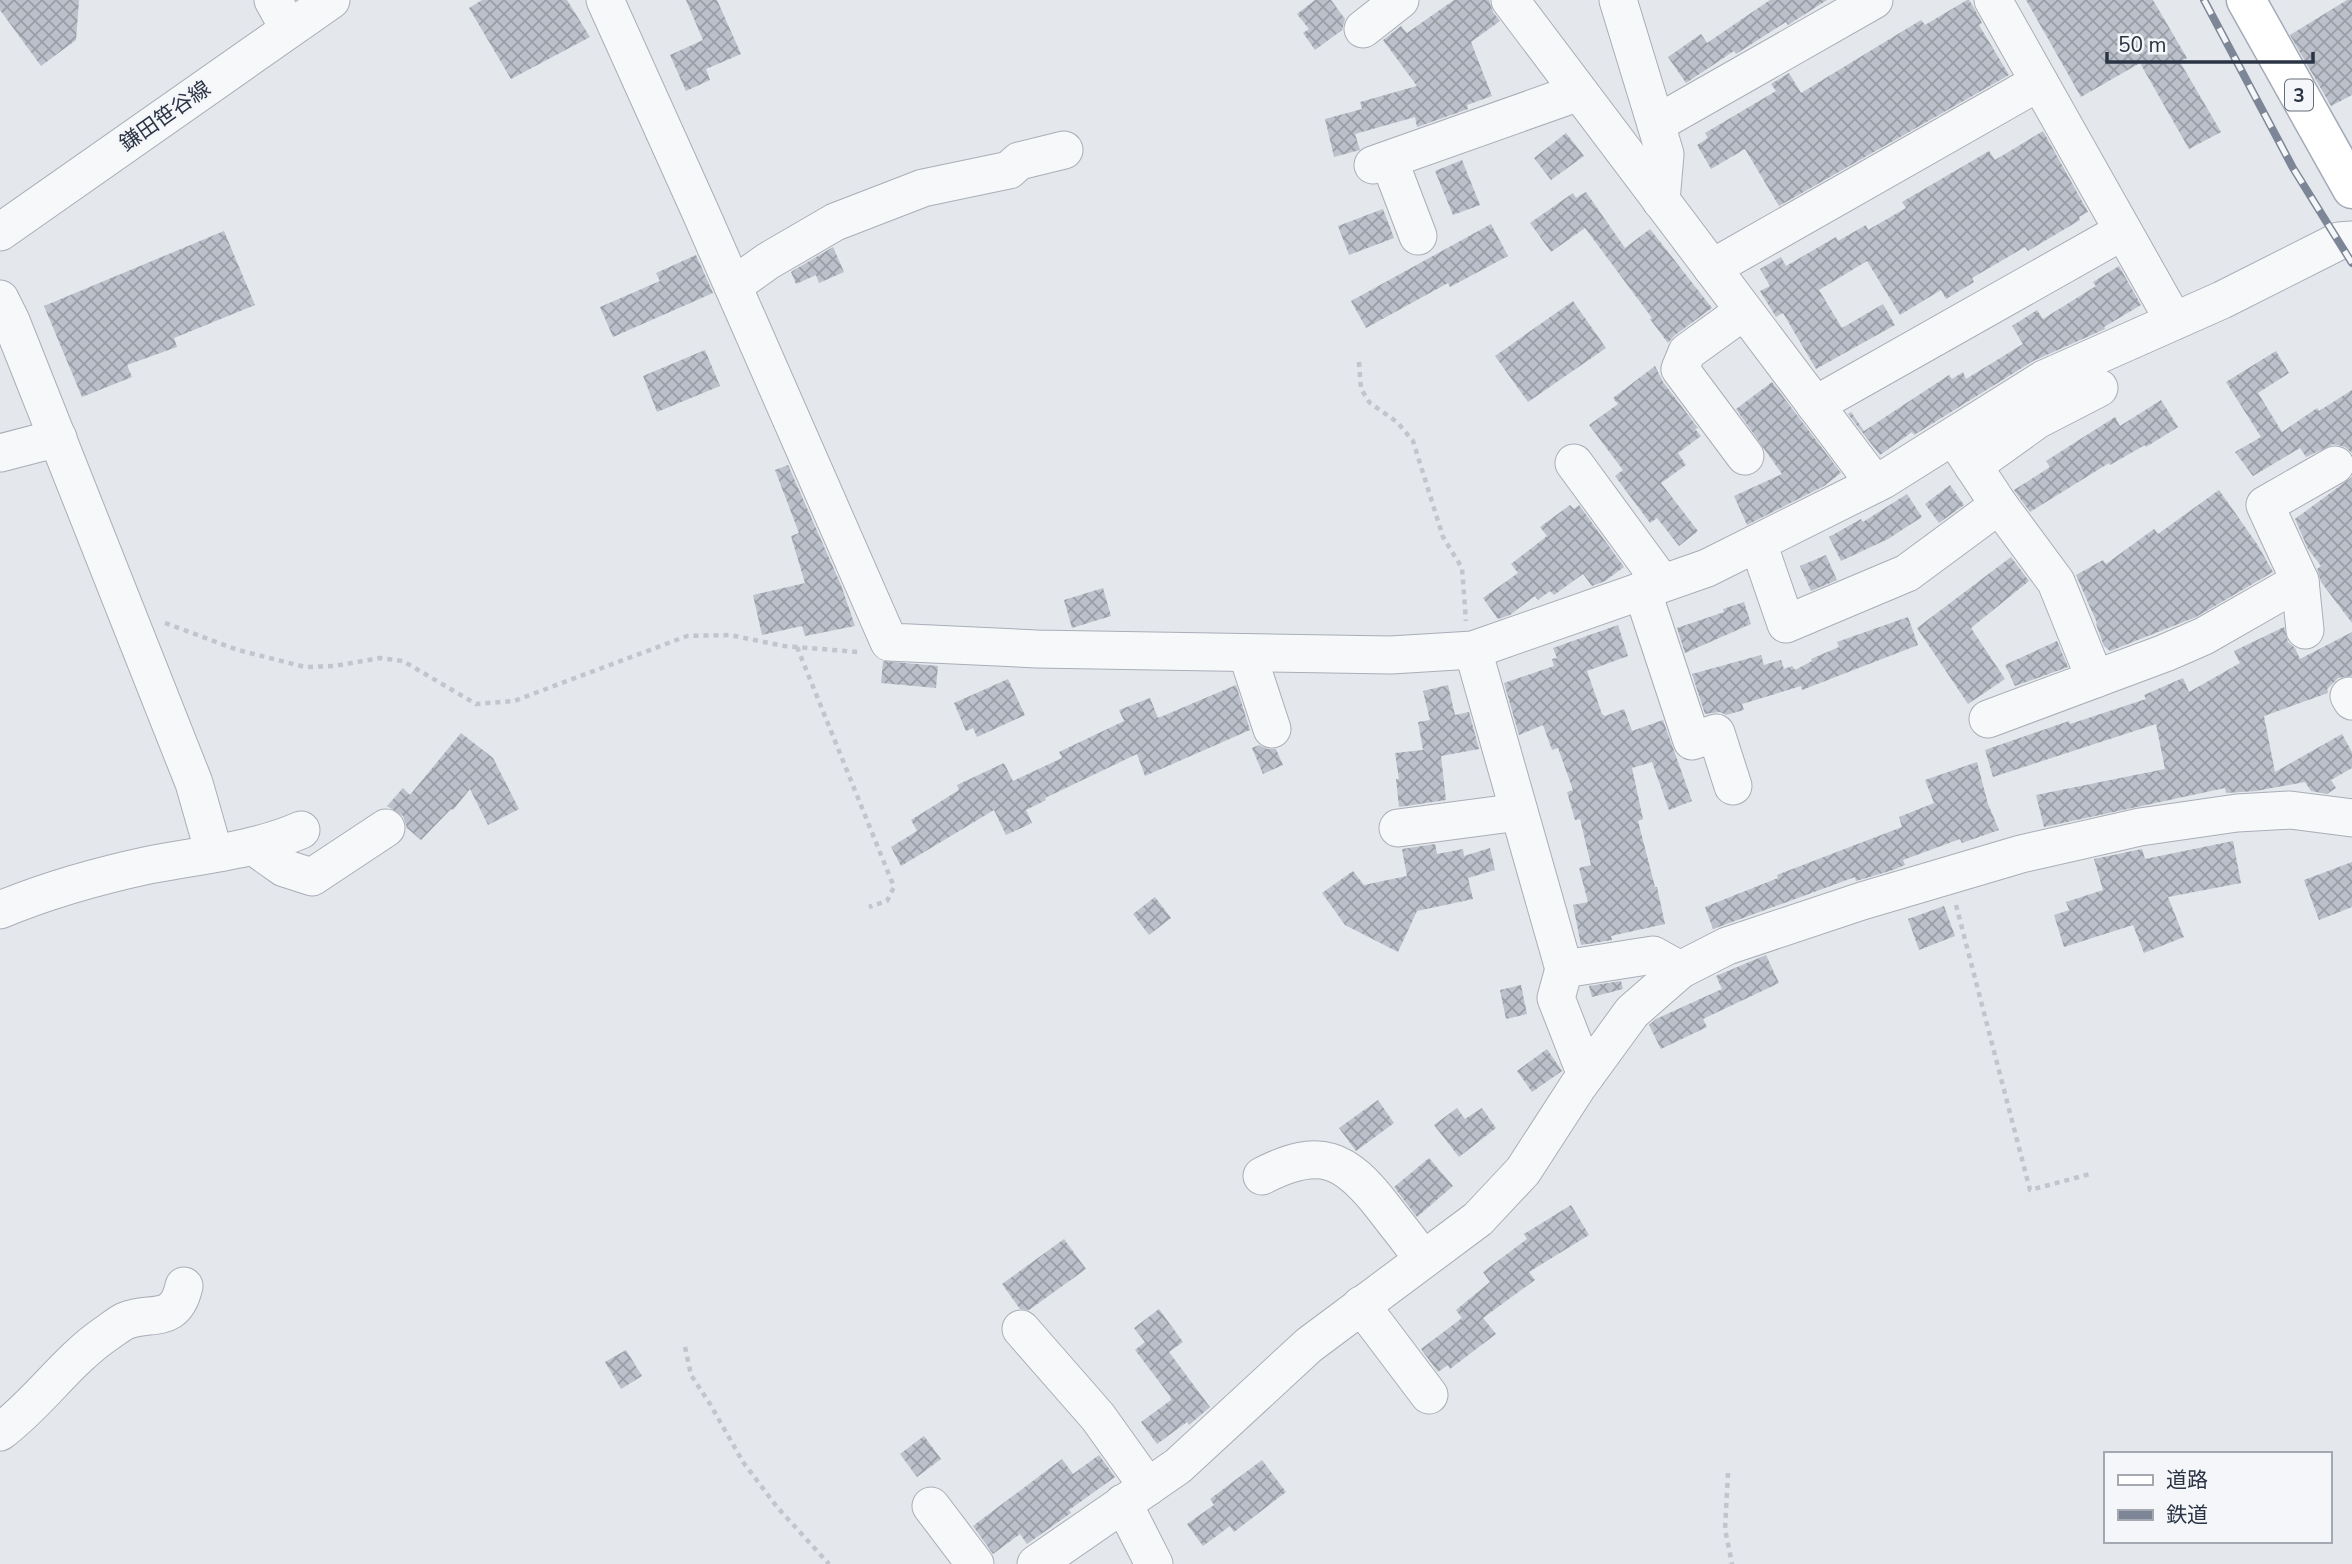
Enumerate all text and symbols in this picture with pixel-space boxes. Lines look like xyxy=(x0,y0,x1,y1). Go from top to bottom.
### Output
scale bar xyxy=(2107,21,2314,65)
text: 50 m xyxy=(2118,31,2167,59)
street label: 鎌田笹谷線 xyxy=(114,74,216,158)
road number: 3 xyxy=(2285,80,2313,110)
legend xyxy=(2104,1452,2331,1543)
text: 道路 xyxy=(2166,1466,2208,1494)
text: 鉄道 xyxy=(2166,1501,2208,1529)

